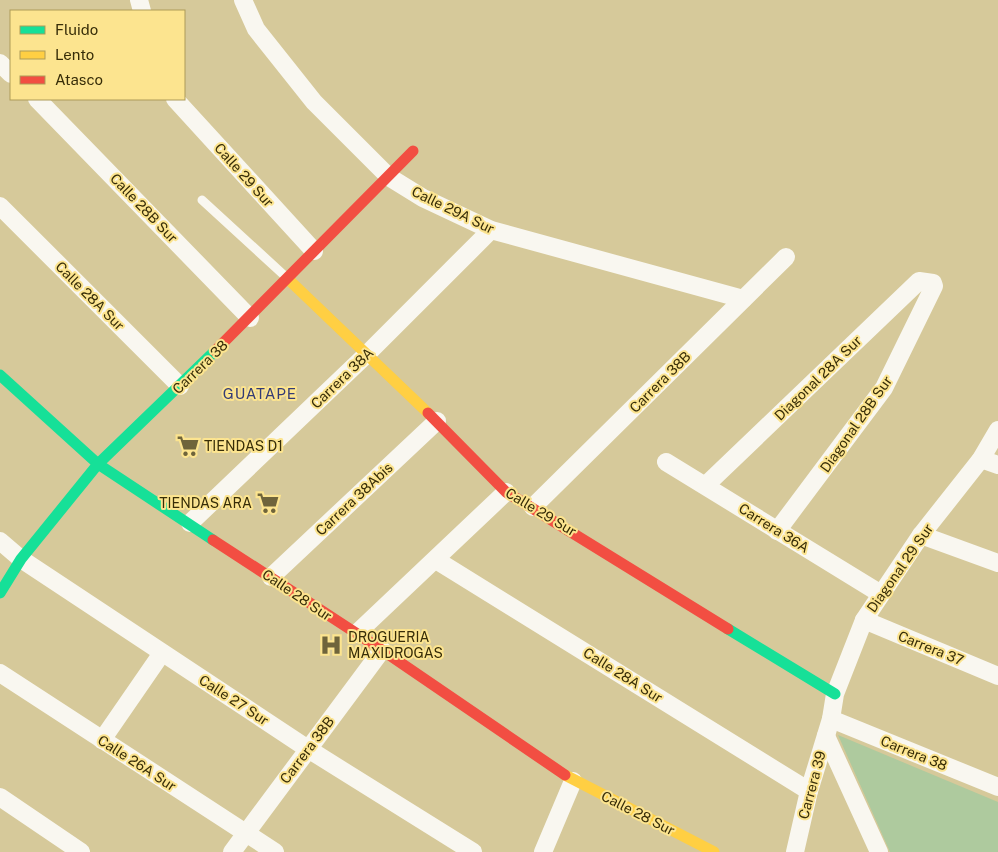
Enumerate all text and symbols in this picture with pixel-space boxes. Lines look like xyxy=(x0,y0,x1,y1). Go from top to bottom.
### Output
legend xyxy=(10,10,185,100)
text: Fluido xyxy=(55,21,98,38)
text: Lento xyxy=(55,46,94,63)
text: Atasco xyxy=(55,71,103,88)
street label: Calle 29 Sur xyxy=(211,140,277,210)
street label: Calle 28B Sur xyxy=(107,170,181,246)
street label: Calle 29A Sur xyxy=(409,183,497,237)
street label: Calle 28A Sur xyxy=(52,258,128,334)
street label: Diagonal 28A Sur xyxy=(771,332,865,424)
street label: Carrera 38 xyxy=(169,337,231,397)
street label: Carrera 38A xyxy=(308,344,376,412)
street label: Carrera 38B xyxy=(626,348,694,416)
street label: Diagonal 28B Sur xyxy=(817,373,895,475)
district label: GUATAPE xyxy=(223,385,297,402)
supermarket icon: TIENDAS D1 xyxy=(175,433,201,459)
place label: TIENDAS D1 xyxy=(204,438,283,454)
street label: Carrera 38Abis xyxy=(312,459,396,539)
street label: Calle 29 Sur xyxy=(503,485,579,539)
supermarket icon: TIENDAS ARA xyxy=(255,490,281,516)
place label: TIENDAS ARA xyxy=(159,495,252,511)
street label: Carrera 36A xyxy=(736,500,812,556)
street label: Diagonal 29 Sur xyxy=(864,521,936,615)
street label: Calle 28 Sur xyxy=(259,566,335,624)
street label: Carrera 37 xyxy=(896,628,966,668)
place label: DROGUERIA MAXIDROGAS xyxy=(348,629,443,661)
hospital icon: DROGUERIA MAXIDROGAS xyxy=(318,632,344,658)
street label: Calle 28A Sur xyxy=(580,644,666,706)
street label: Calle 27 Sur xyxy=(196,672,272,728)
street label: Carrera 38B xyxy=(277,713,337,787)
street label: Calle 26A Sur xyxy=(95,732,179,794)
street label: Carrera 38 xyxy=(878,732,950,774)
street label: Carrera 39 xyxy=(795,749,829,821)
street label: Calle 28 Sur xyxy=(599,788,677,838)

